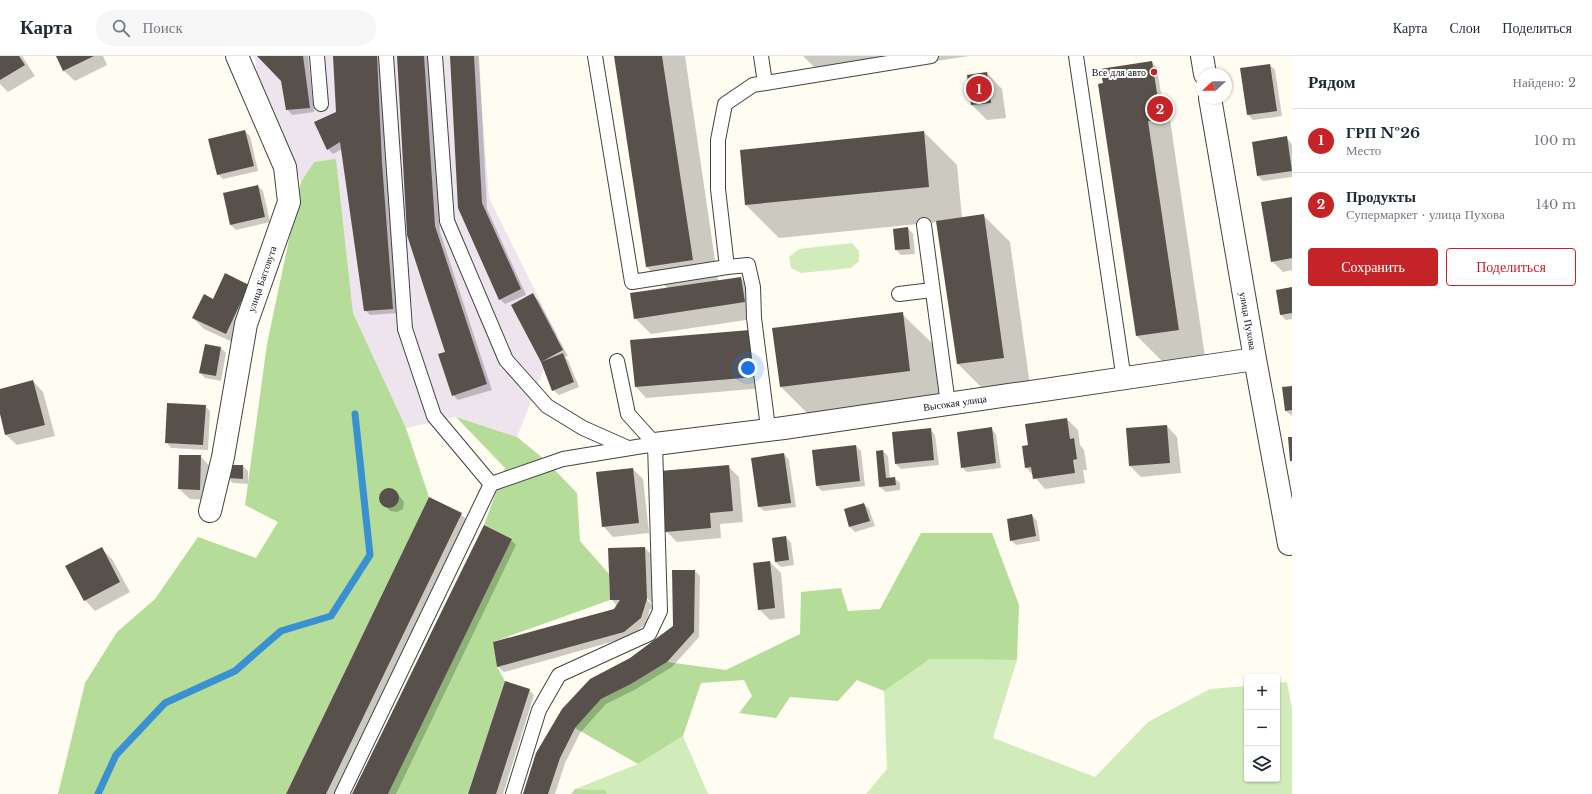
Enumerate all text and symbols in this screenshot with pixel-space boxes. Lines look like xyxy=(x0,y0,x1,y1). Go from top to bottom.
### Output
search box xyxy=(96,10,376,46)
text: Карта xyxy=(20,16,72,39)
icon: search xyxy=(110,17,132,39)
text: Поиск xyxy=(142,18,183,37)
text: Карта xyxy=(1393,19,1427,37)
text: Слои xyxy=(1449,19,1480,37)
text: Поделиться xyxy=(1502,19,1572,37)
place label: Все для авто xyxy=(1092,66,1146,79)
marker: Все для авто xyxy=(1149,67,1159,77)
north arrow xyxy=(1196,68,1232,104)
text: Рядом xyxy=(1308,72,1356,93)
pin: 1 xyxy=(966,74,992,104)
text: Найдено: 2 xyxy=(1513,74,1576,91)
pin: 2 xyxy=(1147,94,1173,124)
text: ГРП №26 xyxy=(1346,123,1420,142)
text: 1 xyxy=(1318,132,1324,149)
text: 100 m xyxy=(1534,132,1576,149)
text: Место xyxy=(1346,142,1381,159)
text: Продукты xyxy=(1346,187,1416,206)
text: 2 xyxy=(1317,196,1325,213)
text: 140 m xyxy=(1536,196,1576,213)
text: Супермаркет · улица Пухова xyxy=(1346,206,1505,223)
street label: улица Багговута xyxy=(245,244,280,314)
button: Сохранить xyxy=(1308,248,1438,286)
button: Поделиться xyxy=(1446,248,1576,286)
street label: улица Пухова xyxy=(1237,291,1260,351)
your location xyxy=(738,358,758,378)
street label: Высокая улица xyxy=(922,392,988,414)
map controls xyxy=(1244,674,1280,782)
button: + xyxy=(1244,674,1280,710)
button: − xyxy=(1244,710,1280,746)
button: layers xyxy=(1244,746,1280,782)

